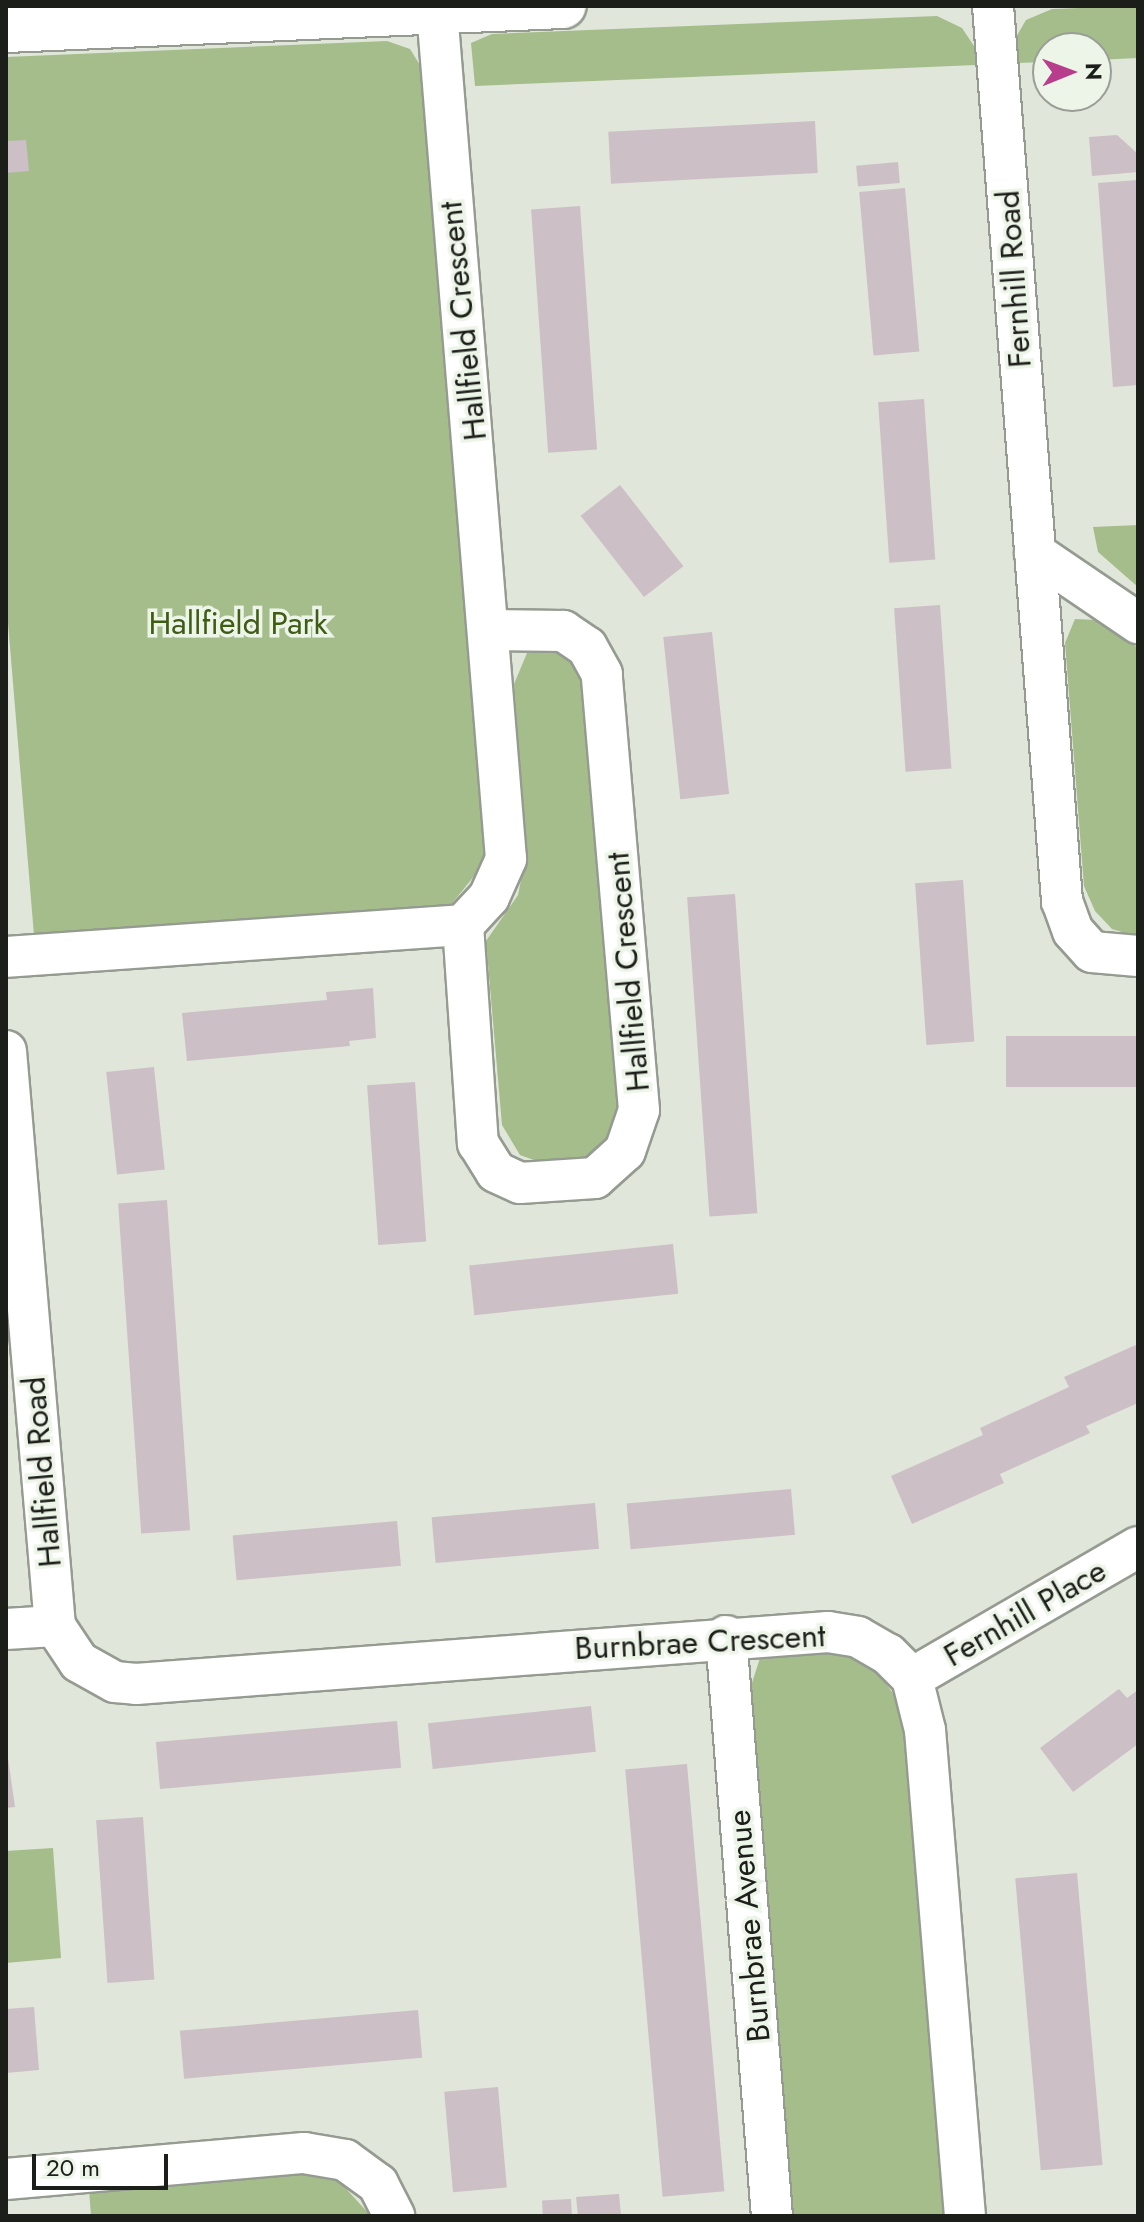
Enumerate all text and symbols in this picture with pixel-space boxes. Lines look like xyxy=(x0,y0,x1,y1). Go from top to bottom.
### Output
north arrow xyxy=(1032,32,1112,112)
text: N xyxy=(1078,63,1110,81)
street label: Fernhill Road xyxy=(989,189,1039,369)
street label: Hallfield Crescent xyxy=(431,200,495,442)
park label: Hallfield Park xyxy=(148,604,328,642)
street label: Hallfield Crescent xyxy=(598,851,658,1093)
street label: Hallfield Road xyxy=(15,1375,69,1569)
street label: Fernhill Place xyxy=(937,1551,1113,1675)
street label: Burnbrae Crescent xyxy=(574,1616,826,1668)
street label: Burnbrae Avenue xyxy=(720,1808,778,2044)
scale bar xyxy=(36,2138,172,2188)
text: 20 m xyxy=(46,2150,100,2185)

